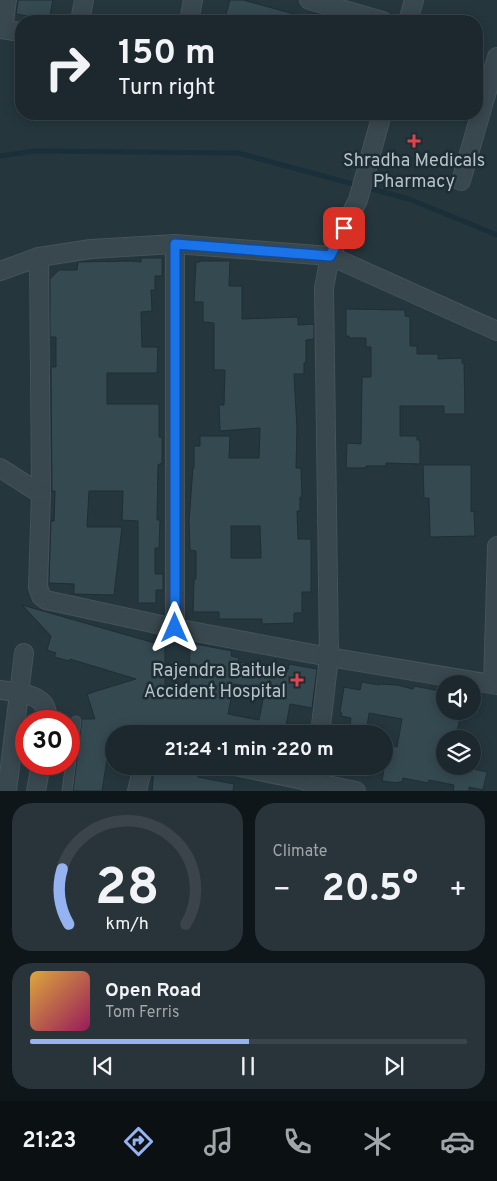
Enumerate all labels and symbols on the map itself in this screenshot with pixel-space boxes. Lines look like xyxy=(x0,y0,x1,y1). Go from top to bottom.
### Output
marker: Shradha Medicals Pharmacy xyxy=(408,135,420,147)
place label: Shradha Medicals Pharmacy xyxy=(343,150,485,194)
pin xyxy=(323,207,365,249)
position arrow xyxy=(148,601,200,653)
place label: Rajendra Baitule Accident Hospital xyxy=(144,660,286,704)
marker: Rajendra Baitule Accident Hospital xyxy=(290,673,304,687)
speed limit sign: 30 xyxy=(15,710,80,775)

